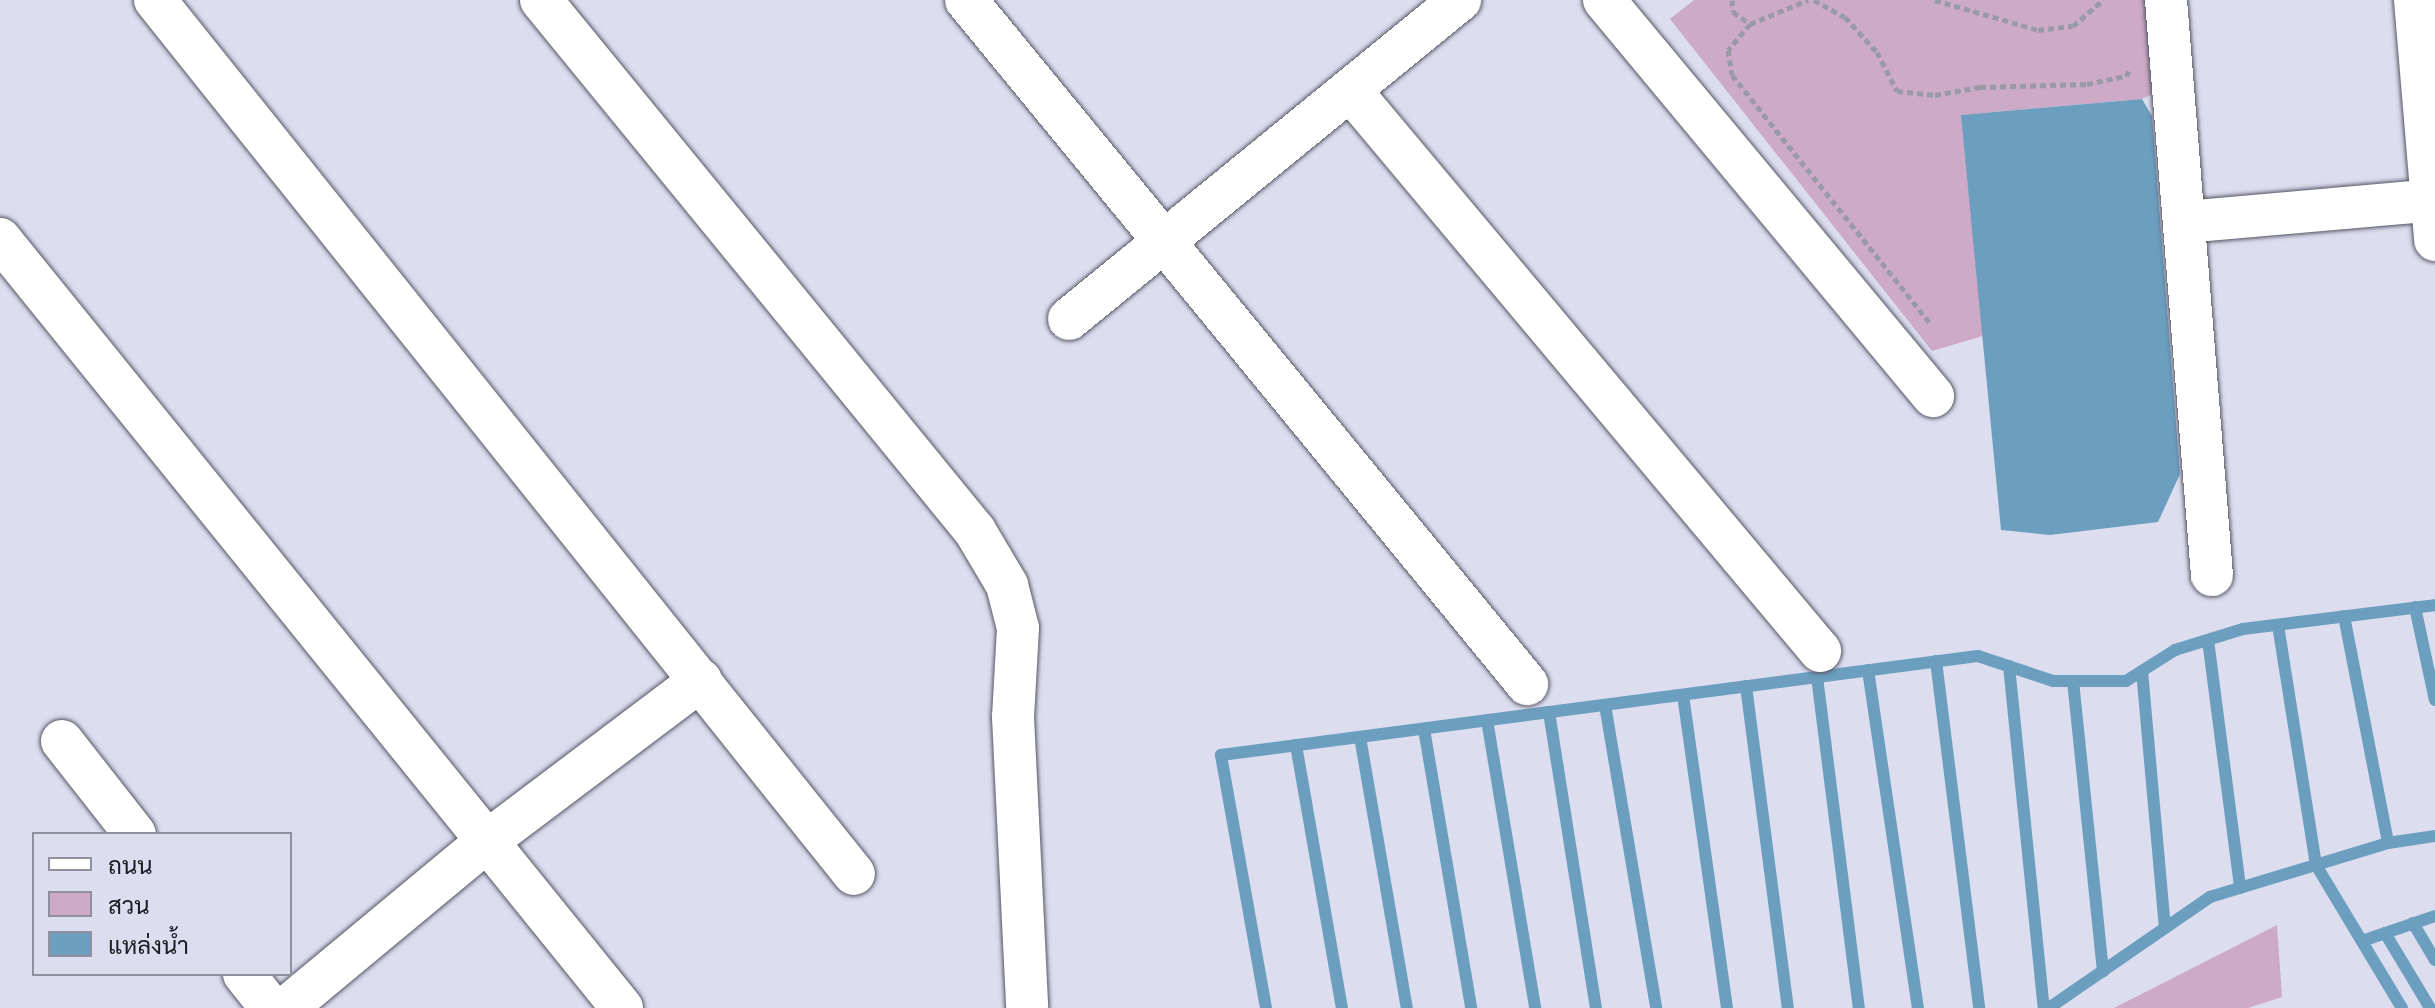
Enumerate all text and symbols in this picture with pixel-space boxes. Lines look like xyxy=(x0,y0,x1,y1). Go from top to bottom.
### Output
legend xyxy=(32,832,292,976)
text: ถนน xyxy=(108,851,153,880)
text: สวน xyxy=(108,891,150,920)
text: แหล่งน้ำ xyxy=(108,931,189,960)

